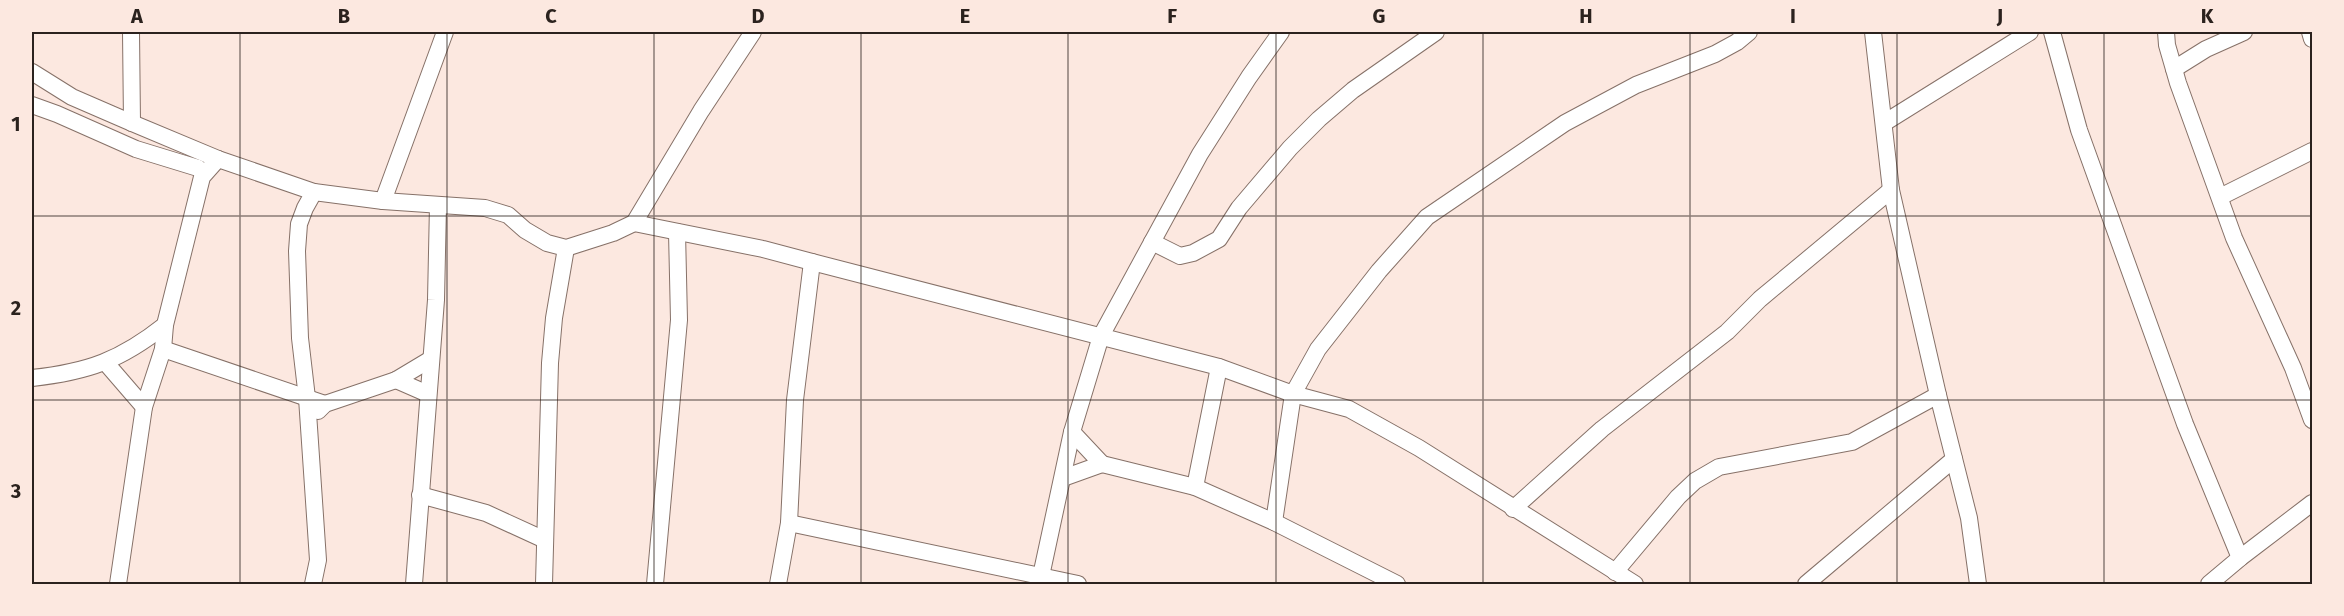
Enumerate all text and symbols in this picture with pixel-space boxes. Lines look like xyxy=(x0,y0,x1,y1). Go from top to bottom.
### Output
text: A xyxy=(130,4,144,28)
text: B xyxy=(338,4,350,28)
text: C xyxy=(545,4,557,28)
text: D xyxy=(751,4,765,28)
text: E xyxy=(960,4,970,28)
text: F xyxy=(1167,4,1177,28)
text: G xyxy=(1373,4,1385,28)
text: H xyxy=(1579,4,1593,28)
text: I xyxy=(1790,4,1796,28)
text: J xyxy=(1996,4,2003,28)
text: K xyxy=(2201,4,2214,28)
text: 1 xyxy=(11,112,21,136)
text: 2 xyxy=(11,296,21,320)
text: 3 xyxy=(10,479,21,503)

